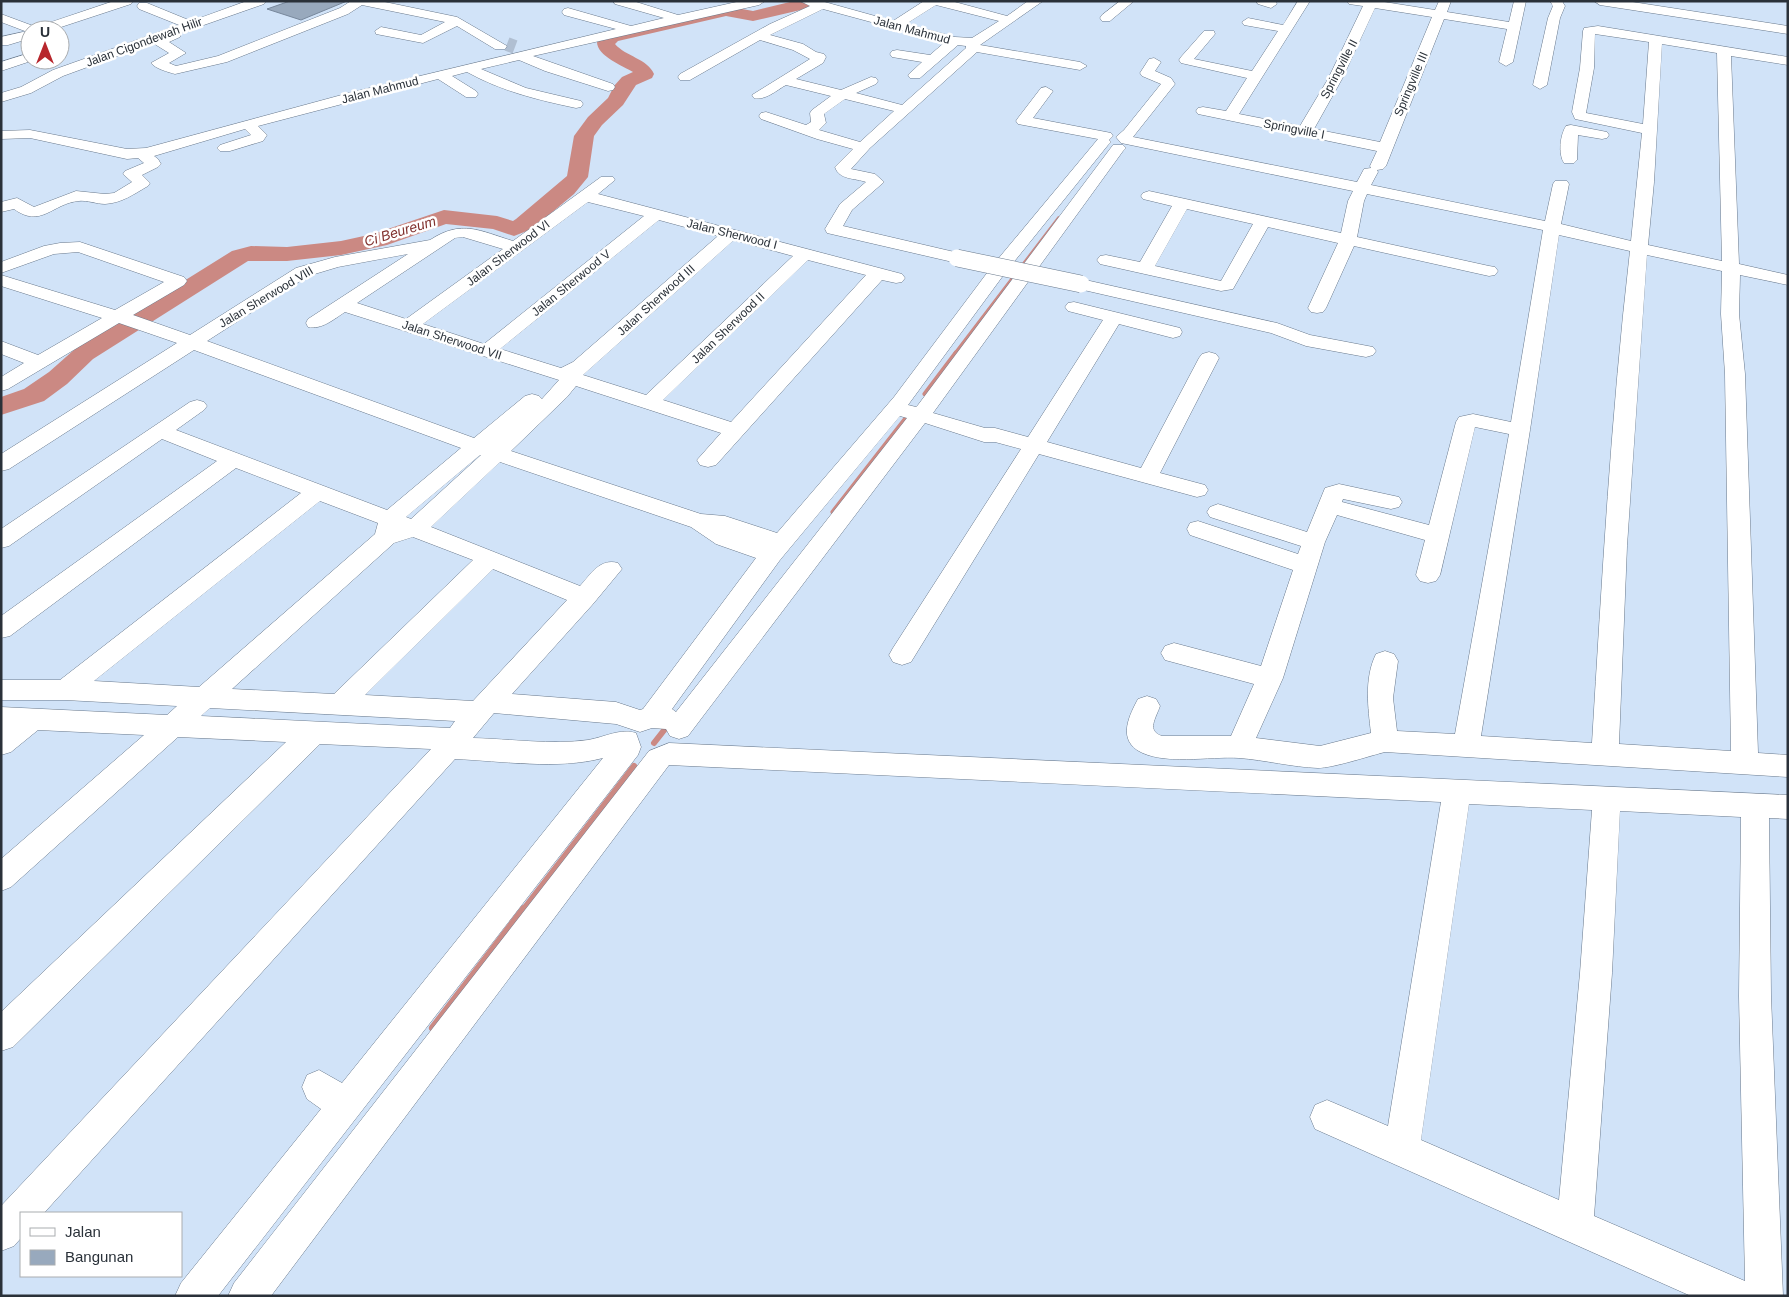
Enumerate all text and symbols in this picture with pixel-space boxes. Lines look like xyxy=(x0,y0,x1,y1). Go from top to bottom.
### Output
street label: Jalan Mahmud xyxy=(872,13,952,47)
street label: Jalan Cigondewah Hilir xyxy=(84,14,204,70)
north arrow xyxy=(20,20,70,70)
text: U xyxy=(40,24,50,40)
street label: Springville II xyxy=(1317,37,1361,101)
street label: Springville III xyxy=(1391,50,1431,118)
street label: Jalan Mahmud xyxy=(340,74,420,106)
street label: Springville I xyxy=(1262,116,1326,142)
water label: Ci Beureum xyxy=(362,212,438,249)
street label: Jalan Sherwood I xyxy=(685,216,779,252)
street label: Jalan Sherwood VI xyxy=(464,217,552,289)
street label: Jalan Sherwood V xyxy=(529,247,613,319)
street label: Jalan Sherwood III xyxy=(614,262,698,338)
street label: Jalan Sherwood VIII xyxy=(216,263,316,331)
street label: Jalan Sherwood II xyxy=(689,290,767,366)
street label: Jalan Sherwood VII xyxy=(400,317,504,363)
legend xyxy=(20,1212,182,1277)
text: Jalan xyxy=(65,1223,101,1240)
text: Bangunan xyxy=(65,1248,133,1265)

